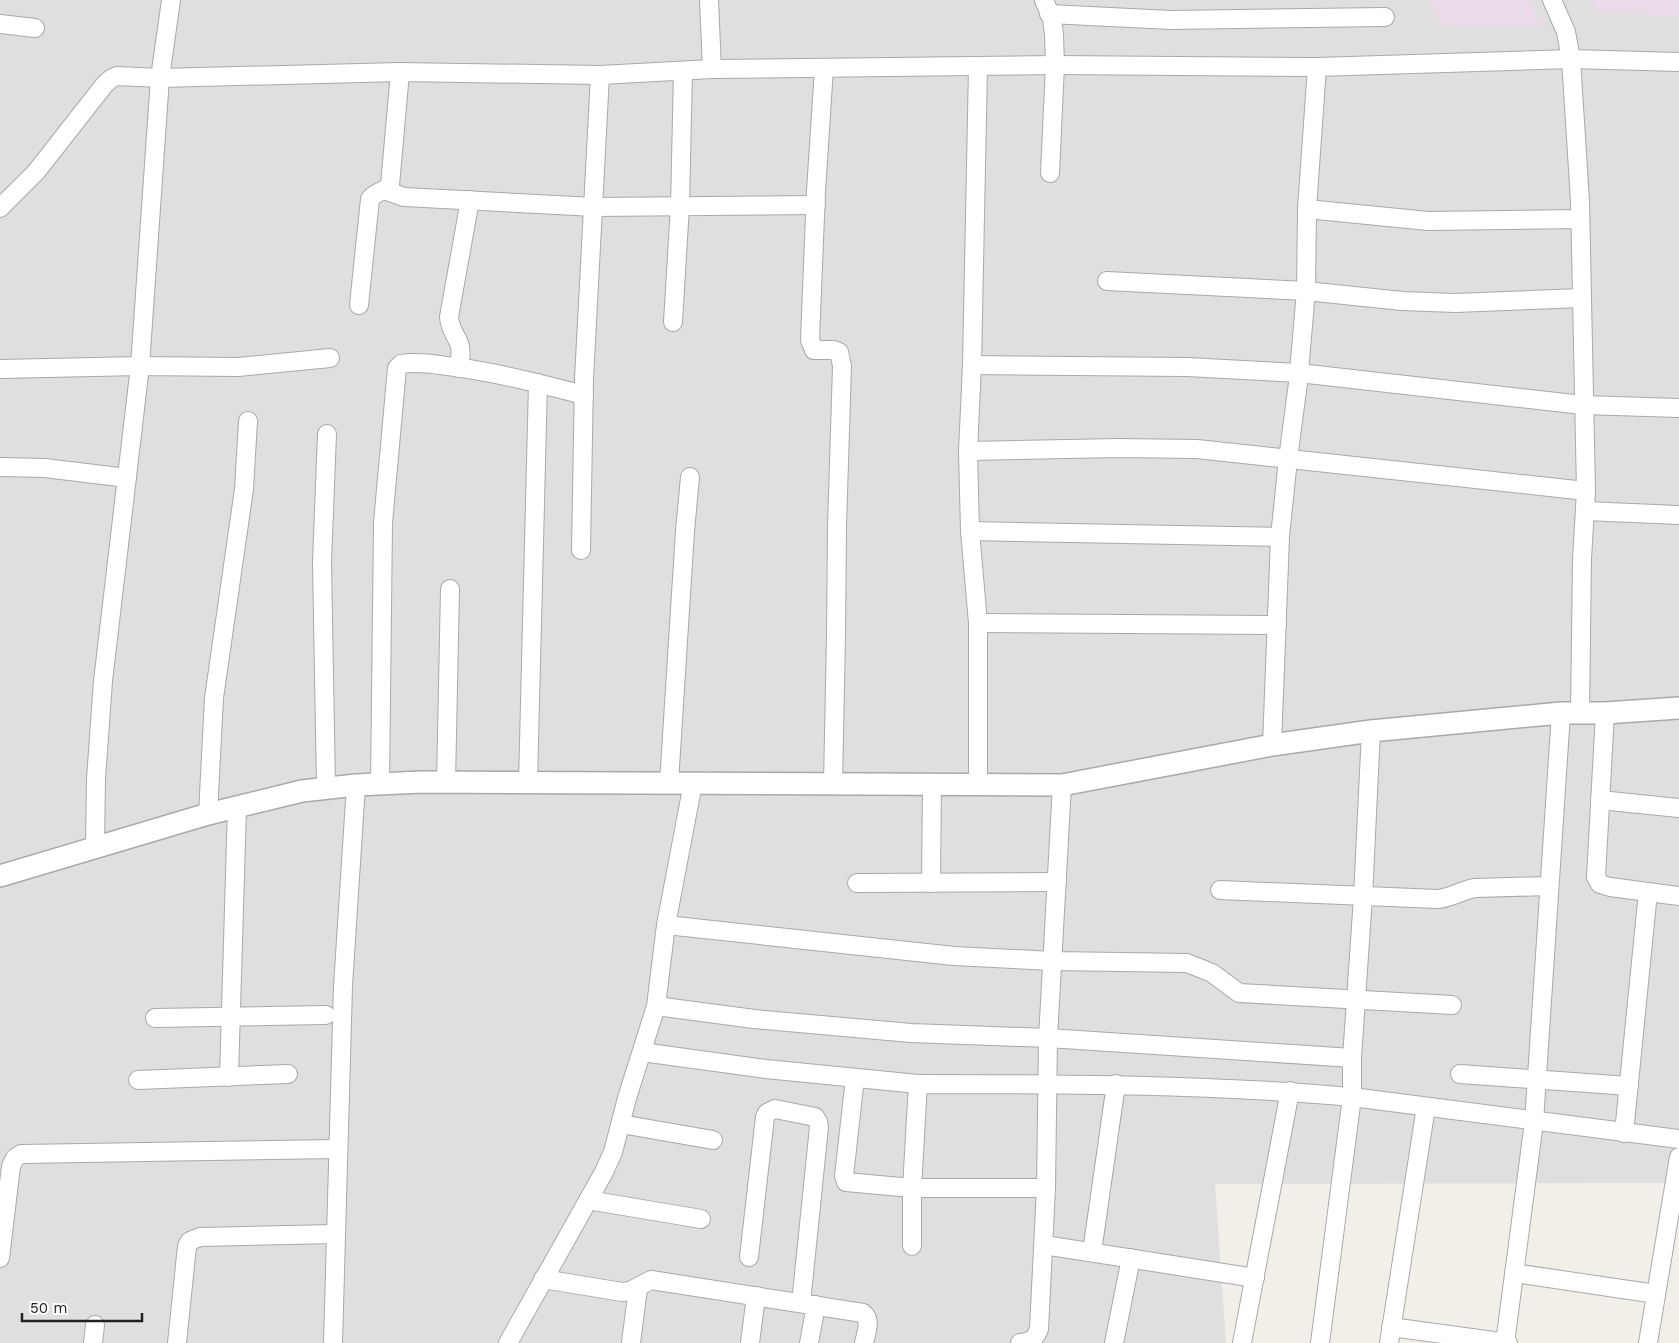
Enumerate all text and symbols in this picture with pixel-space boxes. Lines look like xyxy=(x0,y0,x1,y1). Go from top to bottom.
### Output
scale bar xyxy=(22,1290,142,1322)
text: 50 m xyxy=(30,1299,67,1317)

